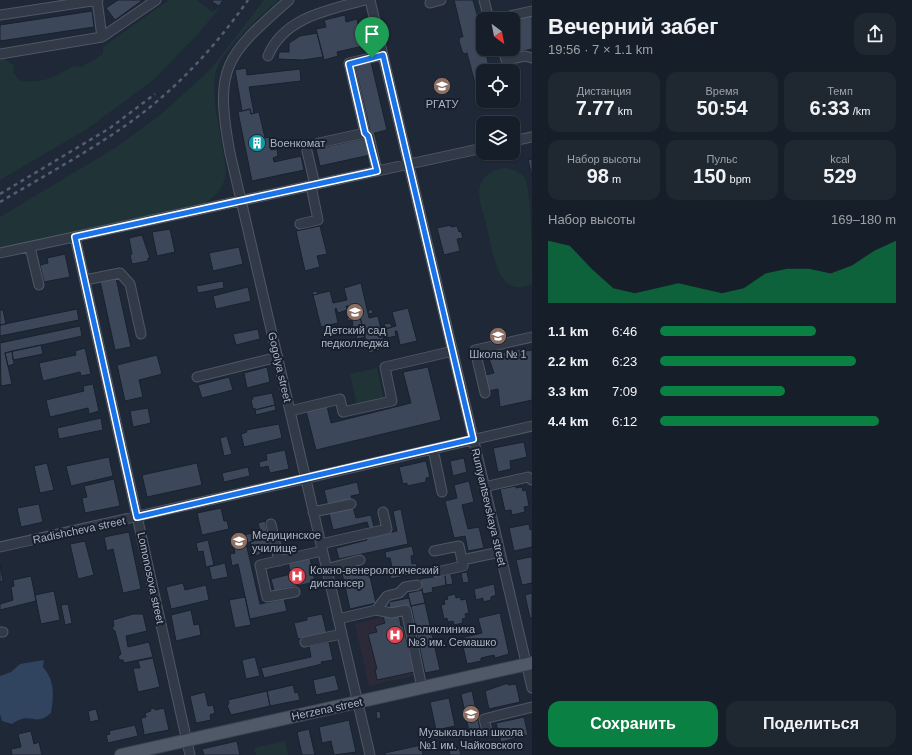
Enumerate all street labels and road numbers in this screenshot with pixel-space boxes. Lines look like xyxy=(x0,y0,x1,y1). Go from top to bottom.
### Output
street label: Gogolya street xyxy=(266,331,294,403)
street label: Rumyantsevskaya street xyxy=(470,447,508,567)
street label: Radishcheva street xyxy=(32,514,126,546)
street label: Lomonosova street xyxy=(135,531,167,625)
street label: Herzena street xyxy=(290,696,364,722)

